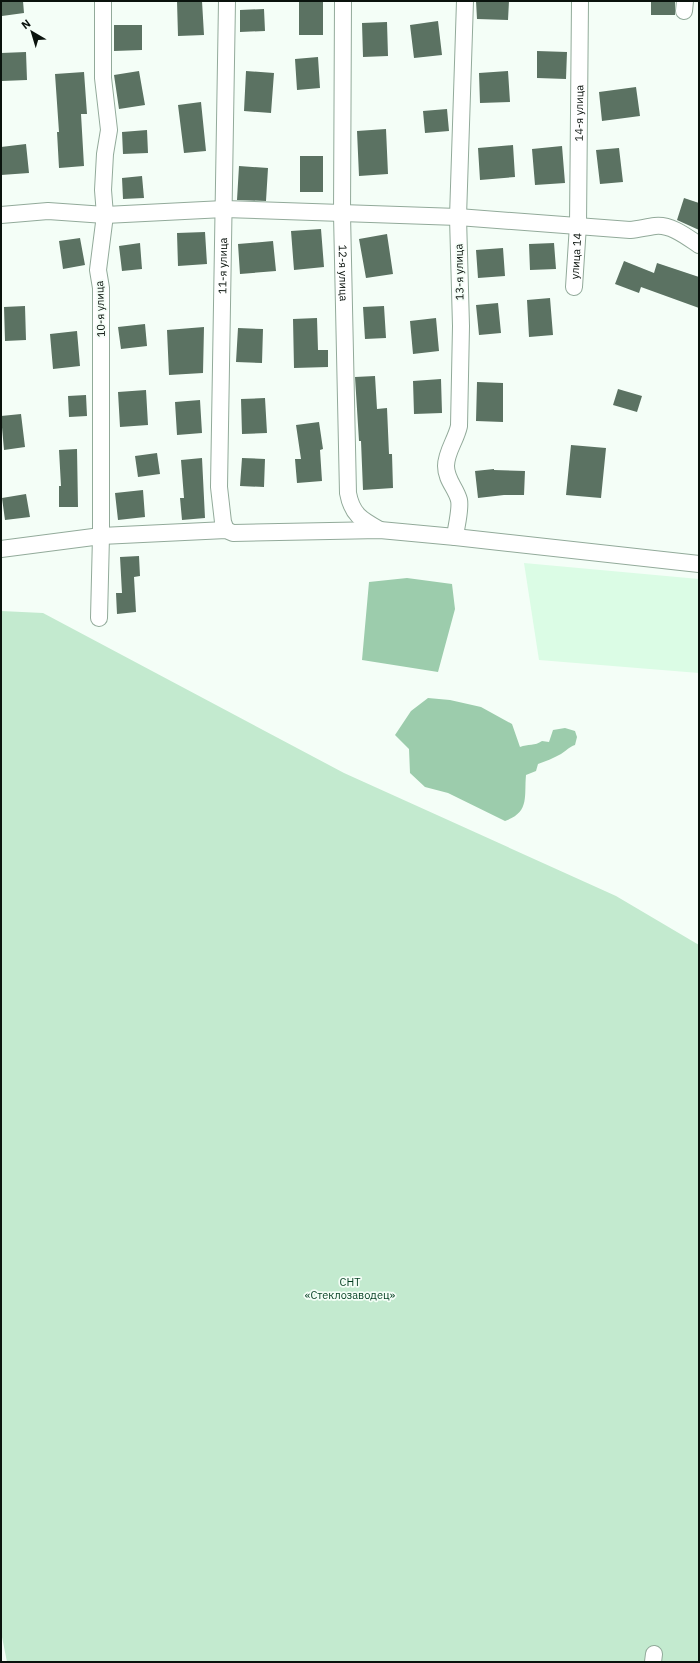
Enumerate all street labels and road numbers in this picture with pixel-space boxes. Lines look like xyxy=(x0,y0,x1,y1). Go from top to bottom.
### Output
street label: 14-я улица xyxy=(572,85,586,141)
street label: улица 14 xyxy=(568,232,584,280)
street label: 11-я улица xyxy=(215,237,230,294)
street label: 13-я улица xyxy=(452,243,466,300)
street label: 12-я улица xyxy=(336,245,351,302)
street label: 10-я улица xyxy=(92,280,108,338)

